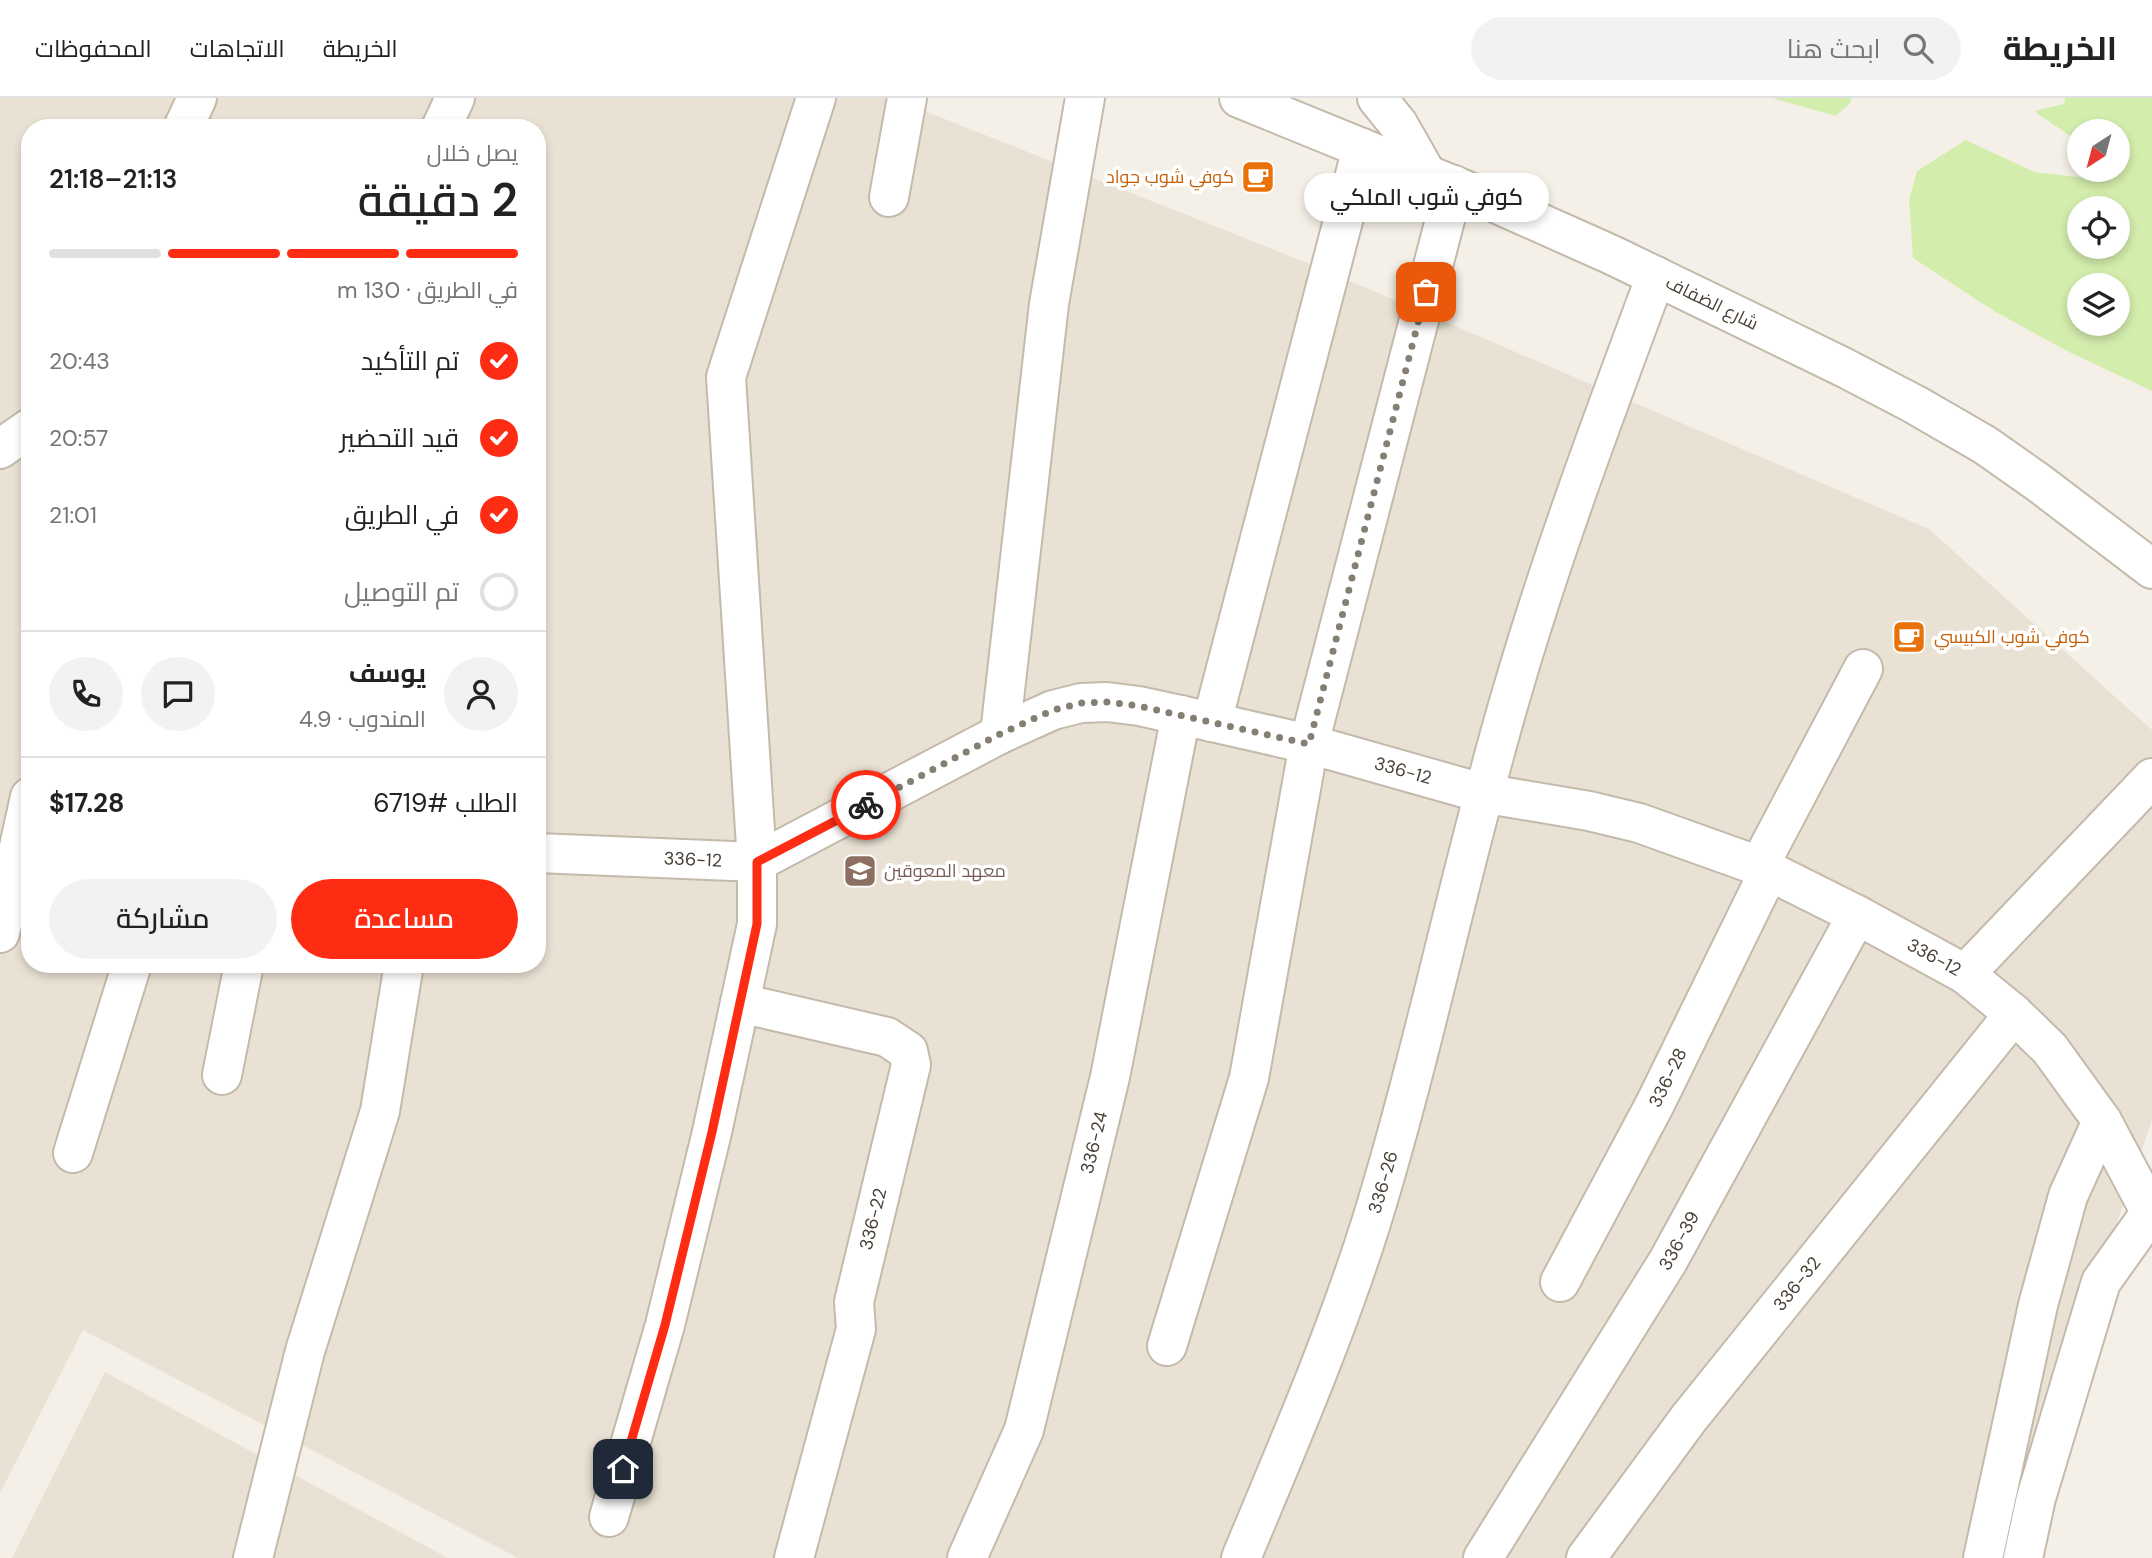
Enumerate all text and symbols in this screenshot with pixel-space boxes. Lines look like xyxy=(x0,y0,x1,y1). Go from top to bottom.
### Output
search box xyxy=(1471,17,1961,80)
text: الخريطة xyxy=(2003,27,2117,70)
icon: search xyxy=(1899,29,1937,67)
text: ابحث هنا xyxy=(1787,32,1881,66)
text: المحفوظات xyxy=(35,33,152,64)
text: الاتجاهات xyxy=(190,33,285,64)
text: الخريطة xyxy=(323,33,398,64)
north arrow xyxy=(2067,119,2130,182)
map controls xyxy=(2067,119,2130,336)
text: يصل خلال xyxy=(427,138,518,168)
cafe icon: كوفي شوب جواد xyxy=(1239,158,1277,196)
text: 21:13–21:18 xyxy=(49,162,177,196)
place label: كوفي شوب جواد xyxy=(1106,165,1234,191)
text: 2 دقيقة xyxy=(358,170,518,230)
callout: كوفي شوب الملكي xyxy=(1304,173,1548,222)
text: كوفي شوب الملكي xyxy=(1330,182,1523,212)
button: locate xyxy=(2067,196,2130,259)
pin xyxy=(1396,262,1456,322)
street label: شارع الضفاف xyxy=(1662,270,1762,336)
icon: bag xyxy=(1407,273,1445,311)
button: layers xyxy=(2067,273,2130,336)
text: في الطريق · 130 m xyxy=(337,275,518,305)
icon: check xyxy=(480,342,518,380)
text: تم التأكيد xyxy=(361,344,459,378)
text: 20:43 xyxy=(49,346,110,376)
icon: check xyxy=(480,419,518,457)
text: قيد التحضير xyxy=(340,421,459,455)
text: 20:57 xyxy=(49,423,108,453)
icon: check xyxy=(480,496,518,534)
text: في الطريق xyxy=(345,498,459,532)
text: 21:01 xyxy=(49,500,97,530)
text: تم التوصيل xyxy=(344,575,459,609)
cafe icon: كوفي شوب الكبيسي xyxy=(1890,618,1928,656)
place label: كوفي شوب الكبيسي xyxy=(1934,625,2090,651)
text: يوسف xyxy=(349,656,426,690)
button: phone xyxy=(49,657,123,731)
button: chat xyxy=(141,657,215,731)
button: person xyxy=(444,657,518,731)
text: المندوب · 4.9 xyxy=(299,704,426,734)
street label: 336-12 xyxy=(1372,751,1434,790)
courier xyxy=(831,770,901,840)
text: $17.28 xyxy=(49,786,124,820)
text: الطلب #6719 xyxy=(373,786,518,820)
icon: bike xyxy=(847,786,885,824)
street label: 336-12 xyxy=(663,846,723,873)
school or university icon: معهد المعوقين xyxy=(841,852,879,890)
place label: معهد المعوقين xyxy=(884,859,1006,883)
button: مشاركة xyxy=(49,879,277,959)
button: مساعدة xyxy=(291,879,518,959)
street label: 336-12 xyxy=(1903,933,1965,982)
street label: 336-28 xyxy=(1643,1044,1693,1111)
street label: 336-24 xyxy=(1075,1109,1113,1176)
street label: 336-26 xyxy=(1363,1148,1404,1216)
street label: 336-22 xyxy=(854,1186,892,1252)
street label: 336-39 xyxy=(1653,1207,1705,1275)
street label: 336-32 xyxy=(1768,1252,1826,1316)
pin xyxy=(593,1439,653,1499)
icon: home xyxy=(604,1450,642,1488)

